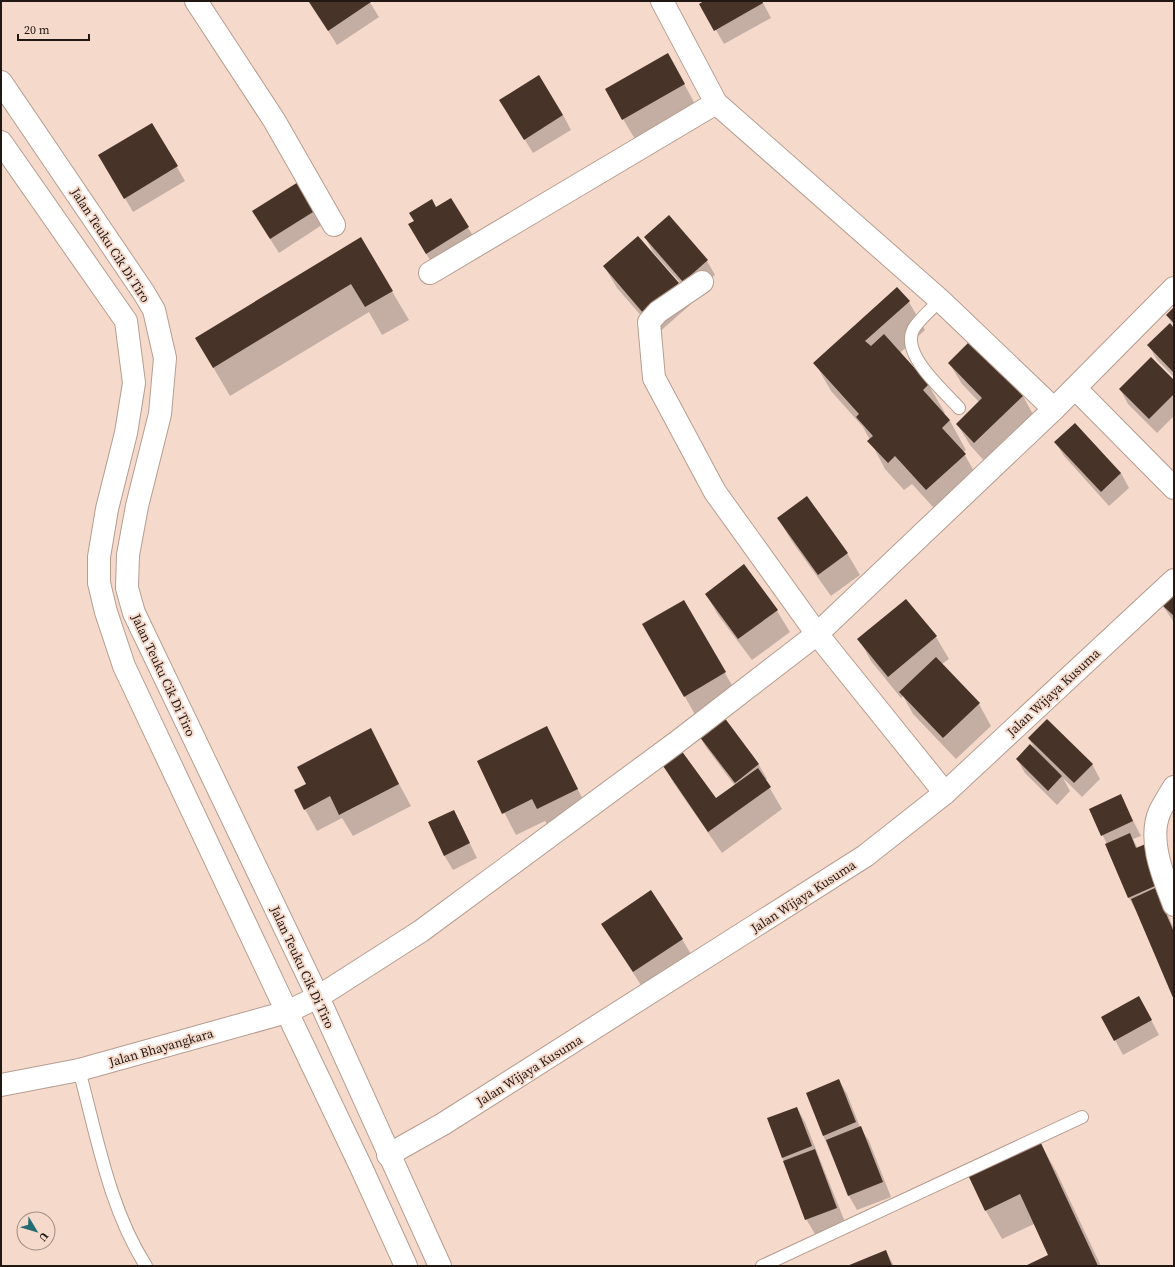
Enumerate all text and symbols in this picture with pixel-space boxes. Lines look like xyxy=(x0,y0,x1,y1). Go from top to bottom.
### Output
scale bar xyxy=(18,16,89,42)
text: 20 m xyxy=(24,22,50,38)
street label: Jalan Teuku Cik Di Tiro xyxy=(67,184,154,306)
street label: Jalan Teuku Cik Di Tiro xyxy=(127,610,199,739)
street label: Jalan Wijaya Kusuma xyxy=(1002,644,1104,741)
street label: Jalan Wijaya Kusuma xyxy=(747,856,859,937)
street label: Jalan Teuku Cik Di Tiro xyxy=(266,902,338,1031)
street label: Jalan Bhayangkara xyxy=(106,1024,216,1071)
street label: Jalan Wijaya Kusuma xyxy=(472,1031,586,1110)
north arrow xyxy=(16,1211,56,1251)
text: U xyxy=(35,1229,52,1245)

